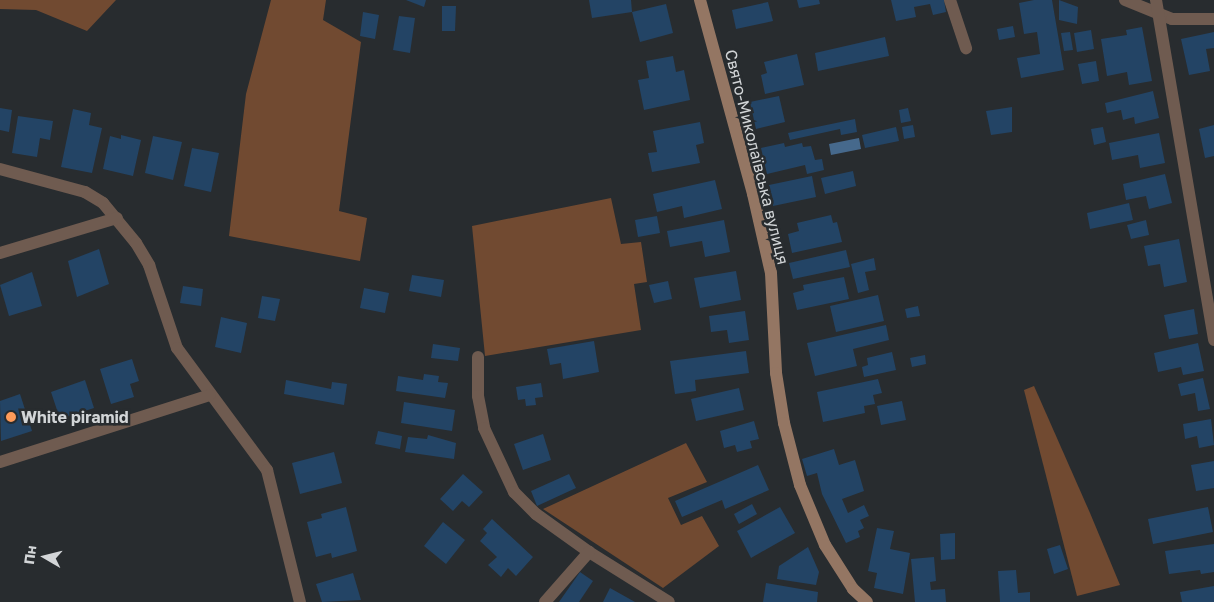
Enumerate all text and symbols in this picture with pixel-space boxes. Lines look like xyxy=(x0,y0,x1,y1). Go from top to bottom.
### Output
street label: Свято-Миколаївська вулиця xyxy=(721,48,793,266)
place label: White piramid xyxy=(21,407,129,427)
marker: White piramid xyxy=(5,411,17,423)
north arrow xyxy=(20,532,70,582)
text: Пн xyxy=(20,544,39,565)

